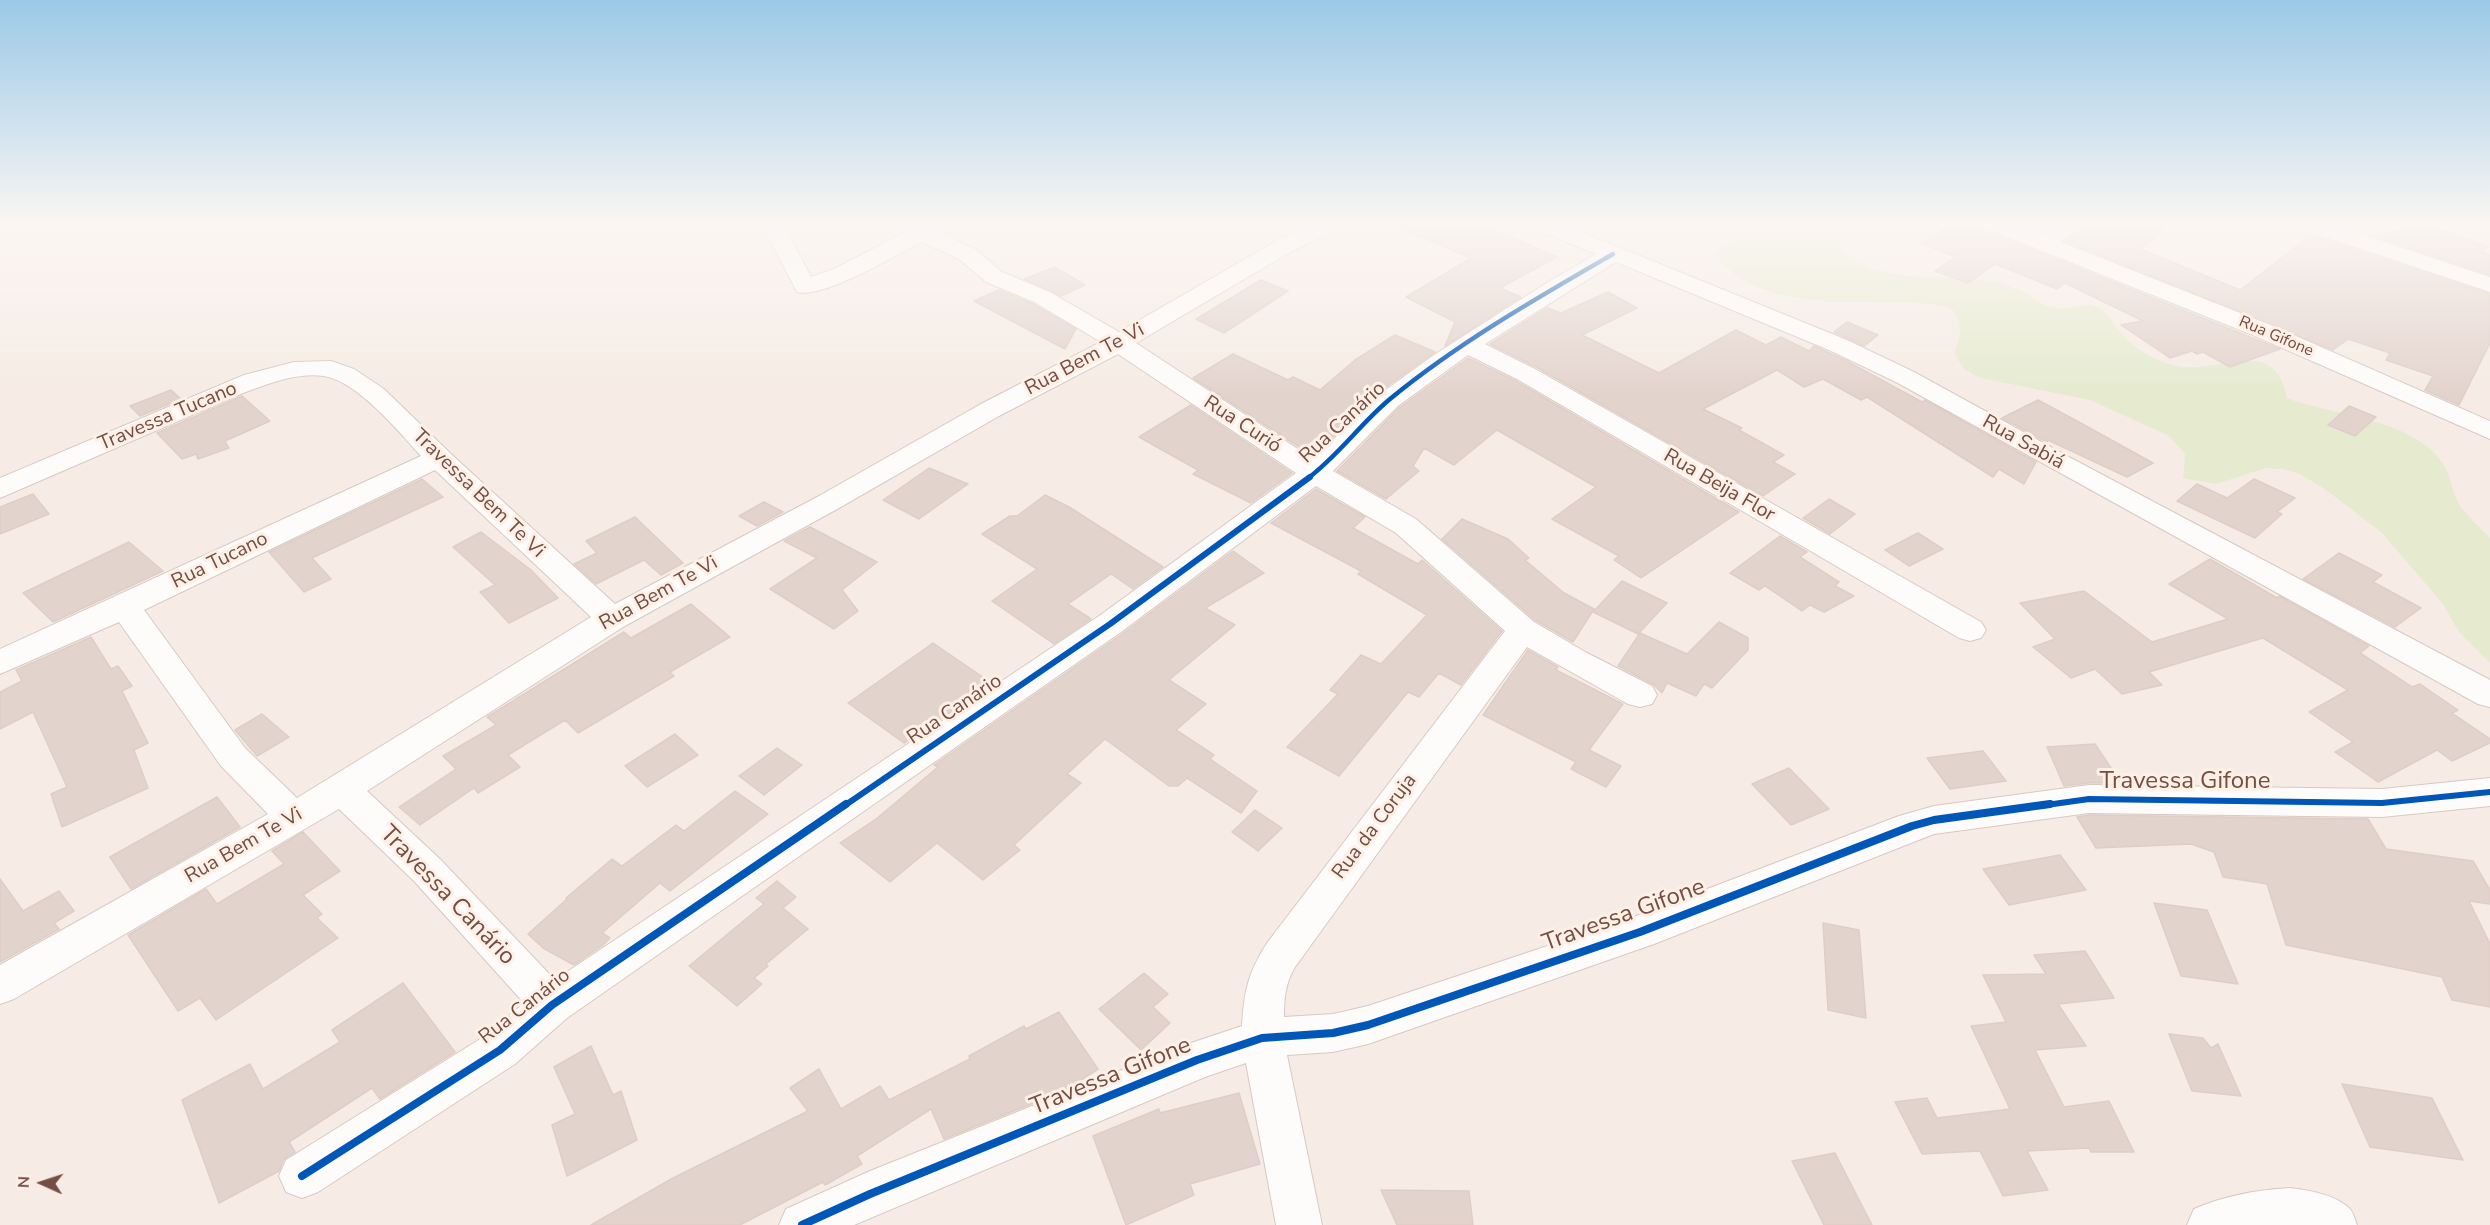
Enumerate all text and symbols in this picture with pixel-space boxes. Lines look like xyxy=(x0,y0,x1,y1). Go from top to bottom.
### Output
street label: Rua Gifone xyxy=(2236,313,2316,361)
street label: Rua Bem Te Vi xyxy=(1021,319,1149,401)
street label: Travessa Tucano xyxy=(95,377,241,457)
street label: Rua Canário xyxy=(1295,377,1391,469)
street label: Rua Curió xyxy=(1199,391,1285,459)
street label: Rua Sabiá xyxy=(1978,411,2068,475)
street label: Travessa Bem Te Vi xyxy=(407,425,549,563)
street label: Rua Beija Flor xyxy=(1659,444,1779,528)
street label: Rua Tucano xyxy=(168,527,272,595)
street label: Rua Bem Te Vi xyxy=(596,552,722,636)
street label: Rua Canário xyxy=(903,670,1007,750)
street label: Travessa Gifone xyxy=(2099,768,2271,796)
street label: Rua da Coruja xyxy=(1328,770,1422,884)
street label: Rua Bem Te Vi xyxy=(181,803,307,889)
street label: Travessa Canário xyxy=(373,820,521,972)
street label: Travessa Gifone xyxy=(1539,873,1709,959)
street label: Rua Canário xyxy=(475,964,575,1050)
street label: Travessa Gifone xyxy=(1026,1032,1196,1122)
north arrow xyxy=(12,1153,72,1213)
text: N xyxy=(13,1176,35,1189)

